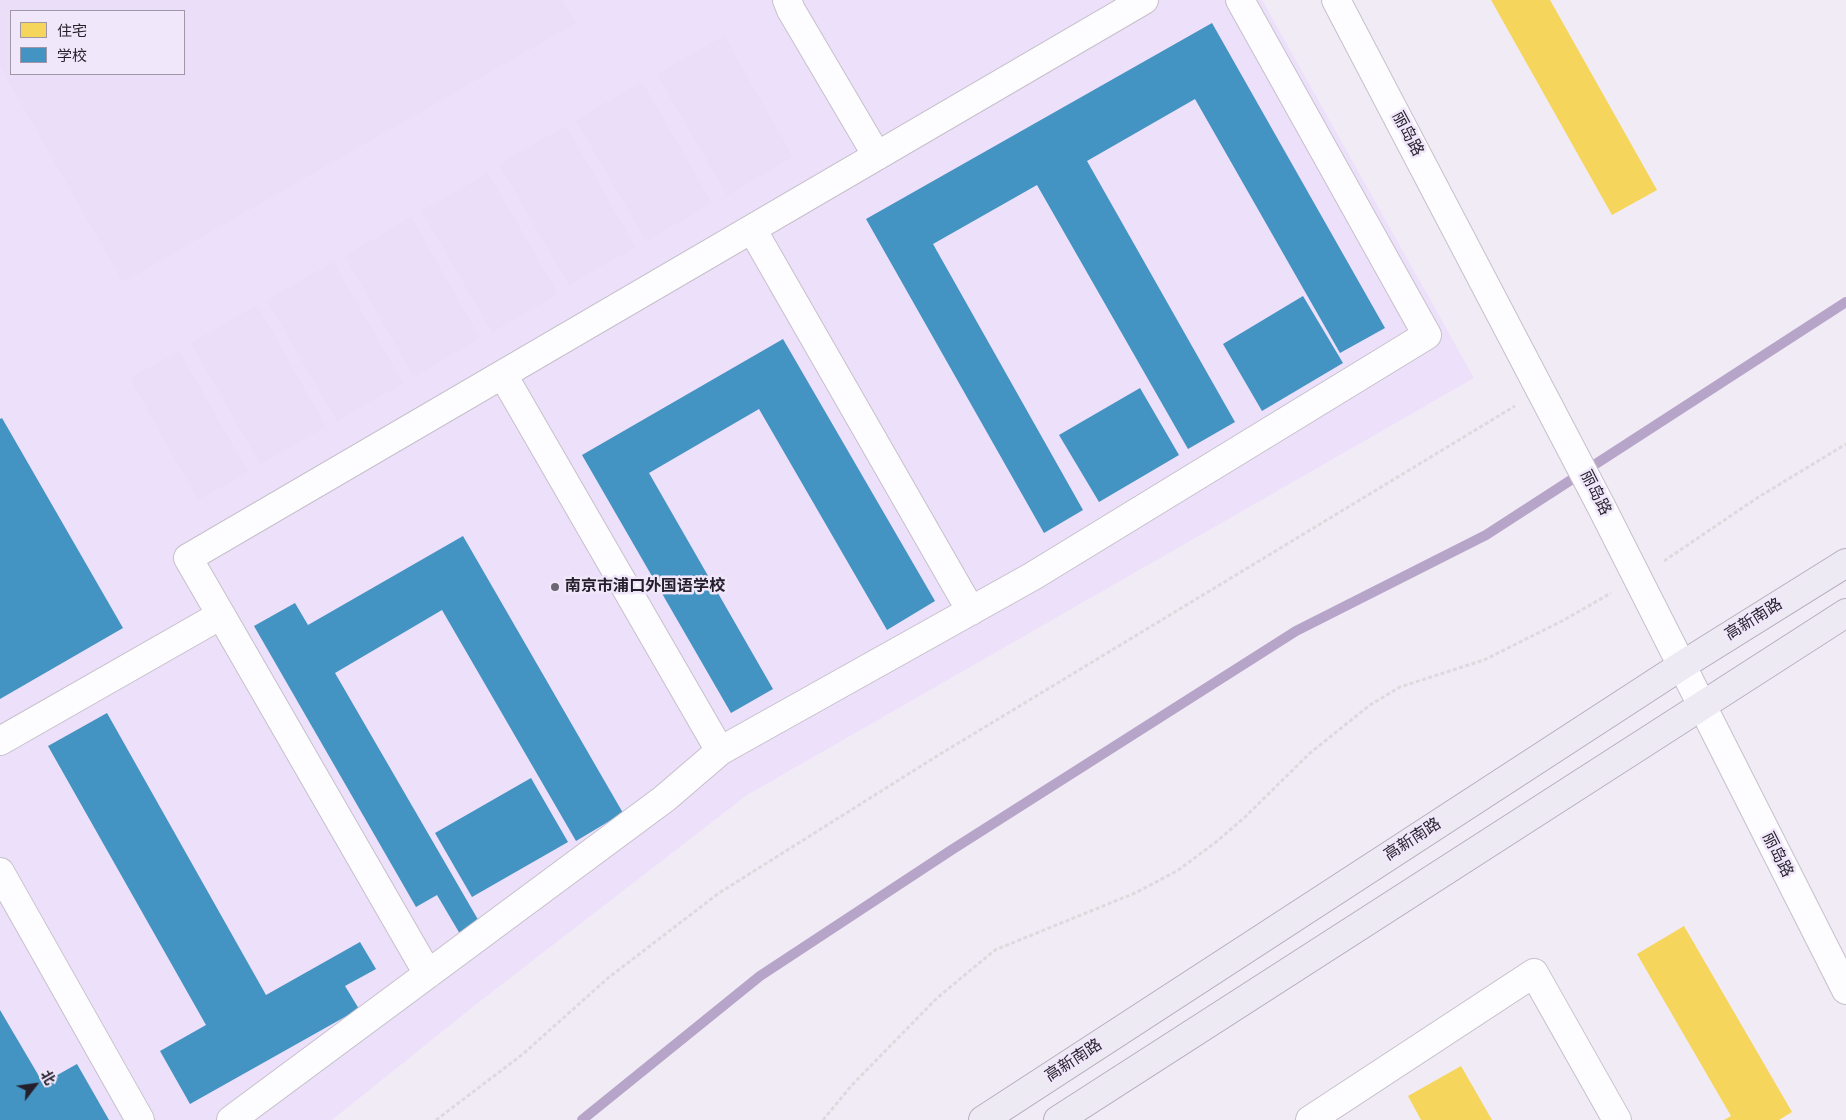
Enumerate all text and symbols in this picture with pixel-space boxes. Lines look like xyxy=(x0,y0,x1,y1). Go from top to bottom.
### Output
legend xyxy=(10,10,185,75)
text: 住宅 xyxy=(57,22,87,40)
text: 学校 xyxy=(57,47,87,65)
street label: 丽岛路 xyxy=(1387,108,1427,160)
street label: 丽岛路 xyxy=(1576,467,1614,519)
place label: 南京市浦口外国语学校 xyxy=(565,577,725,597)
marker: 南京市浦口外国语学校 xyxy=(549,581,561,593)
street label: 高新南路 xyxy=(1722,595,1786,645)
street label: 高新南路 xyxy=(1381,815,1445,865)
street label: 丽岛路 xyxy=(1758,829,1796,881)
street label: 高新南路 xyxy=(1042,1036,1106,1086)
north arrow xyxy=(10,1060,60,1110)
text: 北 xyxy=(38,1067,58,1088)

